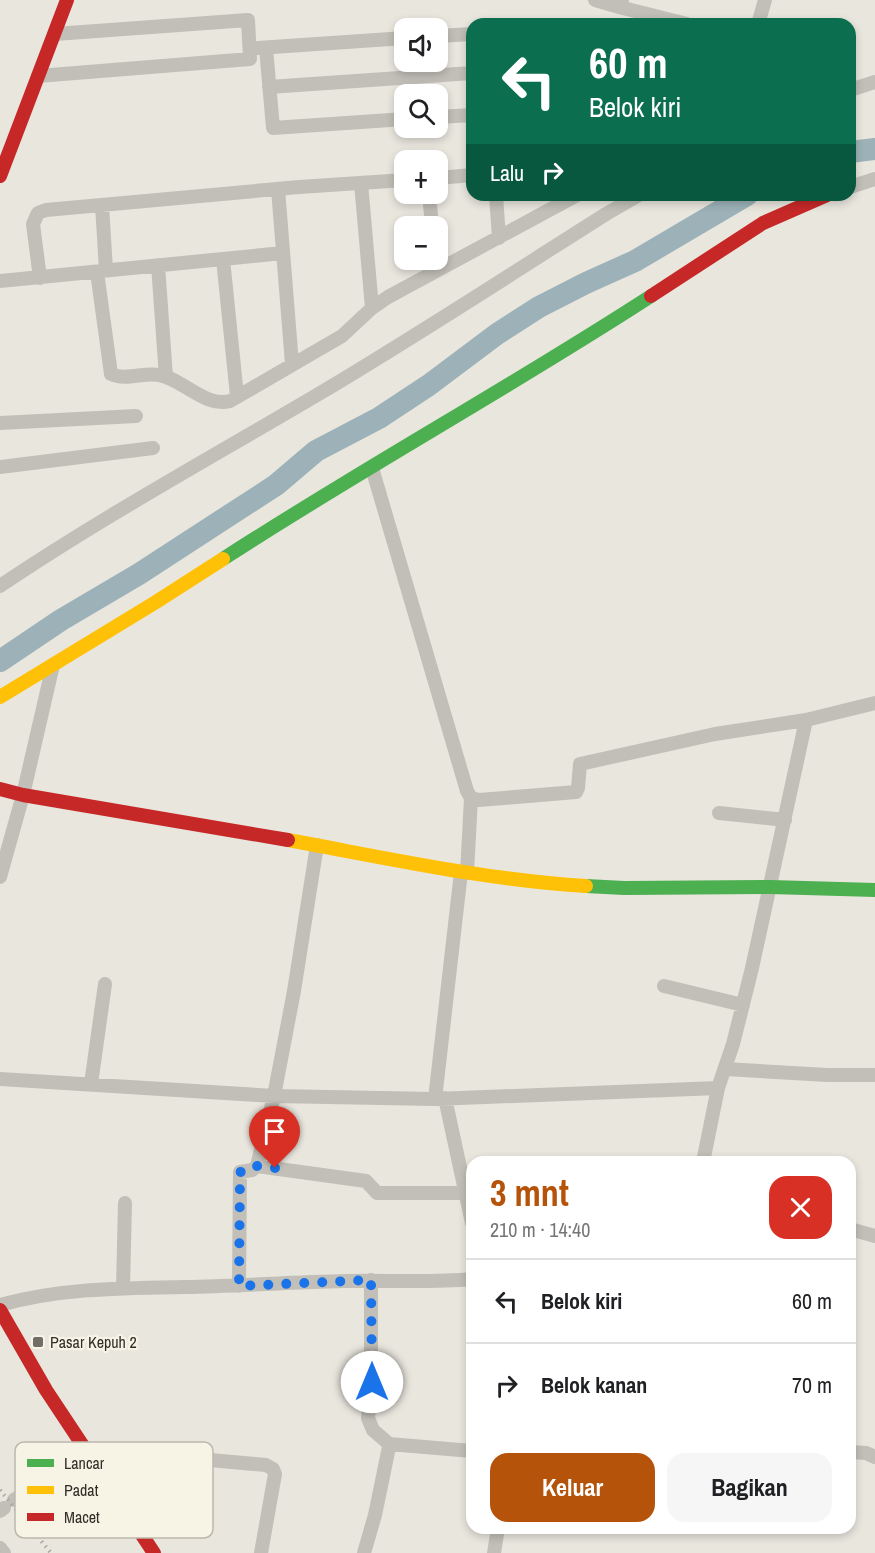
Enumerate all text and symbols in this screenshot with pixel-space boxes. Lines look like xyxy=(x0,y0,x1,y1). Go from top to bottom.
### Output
map controls xyxy=(394,18,448,270)
button: sound xyxy=(394,18,448,72)
text: 60 m xyxy=(589,35,668,91)
icon: left xyxy=(490,42,568,120)
button: search xyxy=(394,84,448,138)
text: Belok kiri xyxy=(589,89,681,125)
button: + xyxy=(394,150,448,204)
icon: right xyxy=(536,156,569,189)
text: Lalu xyxy=(490,158,524,188)
button: − xyxy=(394,216,448,270)
pin xyxy=(249,1106,300,1168)
icon: arrive xyxy=(258,1115,291,1148)
text: 3 mnt xyxy=(490,1169,569,1217)
button: close xyxy=(769,1176,832,1239)
text: 210 m · 14:40 xyxy=(490,1216,590,1243)
icon: left xyxy=(490,1285,523,1318)
text: Belok kiri xyxy=(541,1286,622,1316)
text: 60 m xyxy=(792,1286,832,1316)
place label: Pasar Kepuh 2 xyxy=(50,1331,137,1353)
marker: Pasar Kepuh 2 xyxy=(31,1335,45,1349)
position arrow xyxy=(340,1350,404,1414)
icon: right xyxy=(490,1369,523,1402)
text: Belok kanan xyxy=(541,1370,647,1400)
text: 70 m xyxy=(792,1370,832,1400)
legend xyxy=(15,1442,213,1538)
text: Lancar xyxy=(64,1452,105,1474)
button: Keluar xyxy=(490,1453,655,1522)
button: Bagikan xyxy=(667,1453,832,1522)
text: Padat xyxy=(64,1479,99,1501)
text: Macet xyxy=(64,1506,100,1528)

